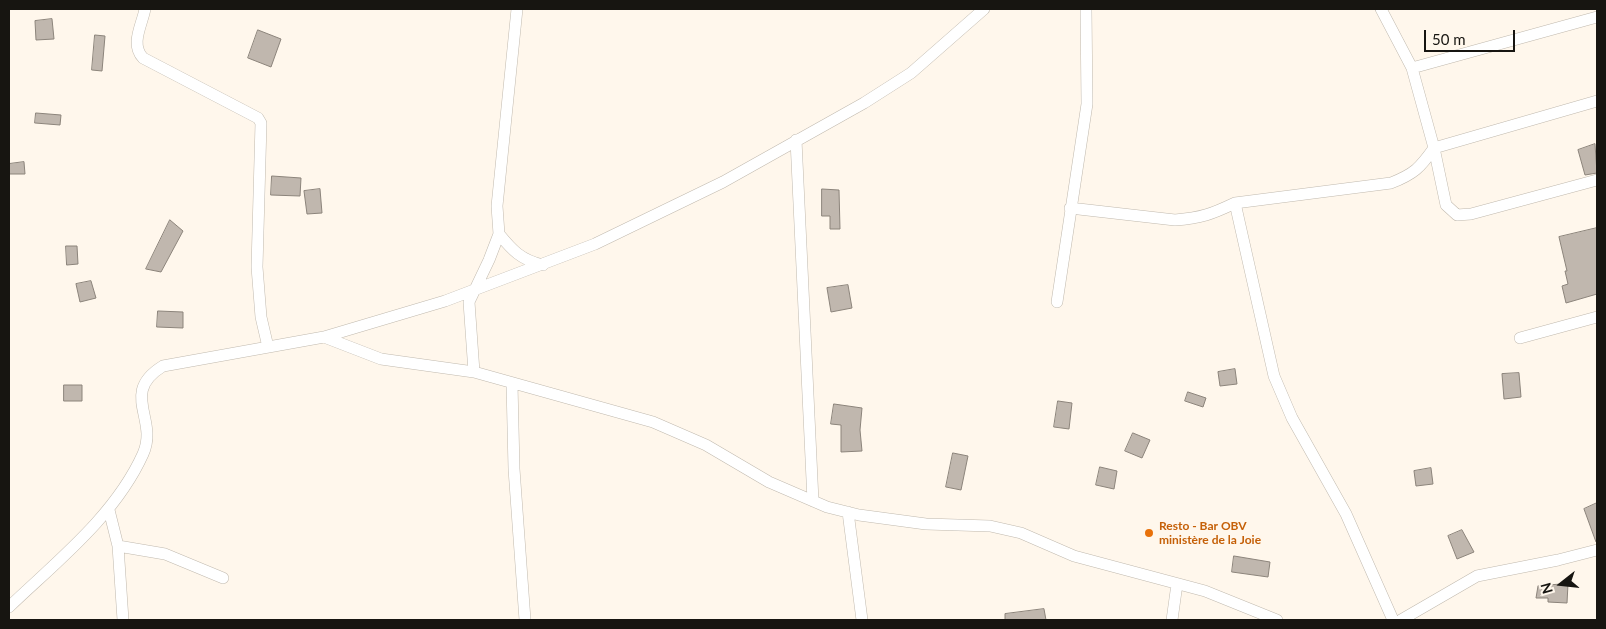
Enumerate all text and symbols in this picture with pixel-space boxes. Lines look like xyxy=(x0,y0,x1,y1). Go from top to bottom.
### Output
scale bar xyxy=(1426,20,1517,52)
text: 50 m xyxy=(1432,30,1466,48)
place label: Resto - Bar OBV ministère de la Joie xyxy=(1159,519,1261,547)
marker: Resto - Bar OBV ministère de la Joie xyxy=(1143,527,1155,539)
north arrow xyxy=(1536,559,1586,609)
text: N xyxy=(1536,581,1556,596)

